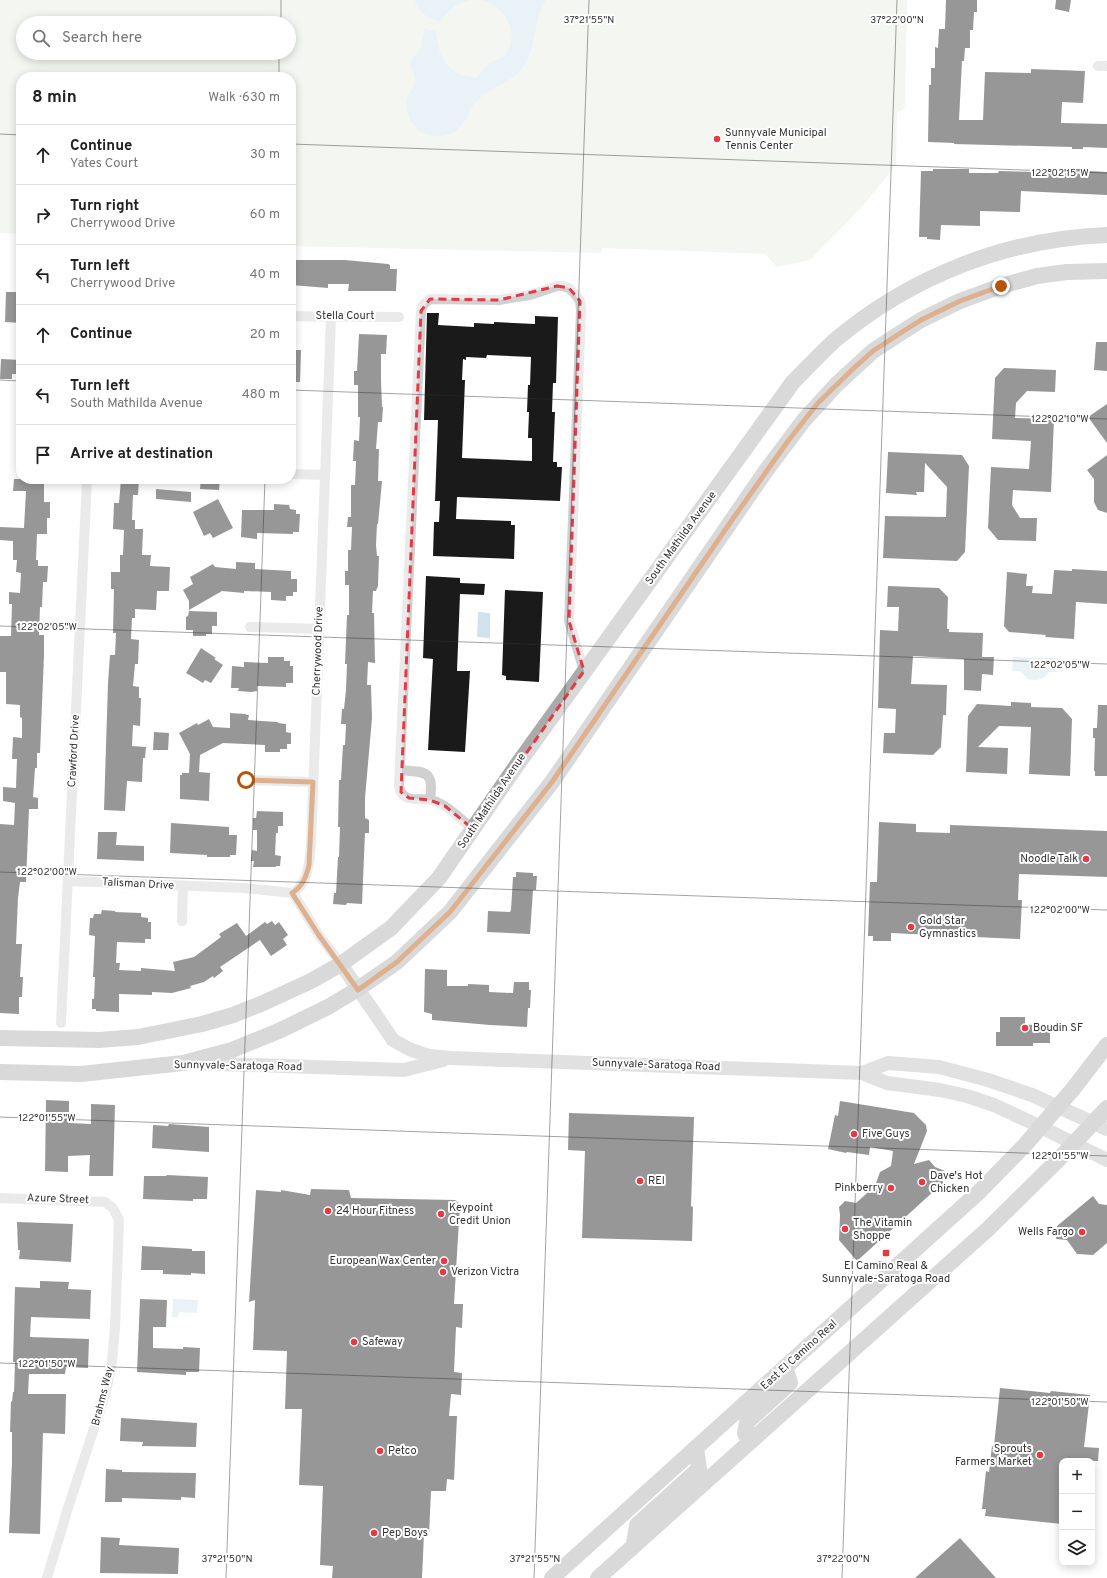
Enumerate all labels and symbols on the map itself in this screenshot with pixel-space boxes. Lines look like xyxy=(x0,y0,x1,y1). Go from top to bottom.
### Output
text: 37°21'55"N xyxy=(564,14,614,27)
text: 37°22'00"N xyxy=(870,14,924,27)
place label: Sunnyvale Municipal Tennis Center xyxy=(725,126,827,153)
marker: Sunnyvale Municipal Tennis Center xyxy=(712,134,722,144)
text: 122°02'15"W xyxy=(1031,167,1089,180)
route end xyxy=(992,277,1010,295)
street label: Stella Court xyxy=(316,309,374,323)
text: 122°02'10"W xyxy=(1031,413,1089,426)
street label: South Mathilda Avenue xyxy=(642,488,720,588)
street label: Cherrywood Drive xyxy=(309,606,327,696)
text: 122°02'05"W xyxy=(17,621,77,634)
text: 122°02'05"W xyxy=(1030,659,1090,672)
street label: Crawford Drive xyxy=(65,714,83,788)
street label: South Mathilda Avenue xyxy=(455,750,529,851)
route start xyxy=(237,771,255,789)
place label: Noodle Talk xyxy=(1020,852,1078,866)
marker: Noodle Talk xyxy=(1081,854,1091,864)
text: 122°02'00"W xyxy=(17,866,77,879)
street label: Talisman Drive xyxy=(101,875,175,893)
text: 122°02'00"W xyxy=(1030,904,1090,917)
place label: Gold Star Gymnastics xyxy=(919,914,976,941)
marker: Gold Star Gymnastics xyxy=(906,922,916,932)
place label: Boudin SF xyxy=(1033,1021,1083,1035)
marker: Boudin SF xyxy=(1020,1023,1030,1033)
street label: Sunnyvale-Saratoga Road xyxy=(592,1056,720,1074)
street label: Sunnyvale-Saratoga Road xyxy=(174,1058,302,1074)
text: 122°01'55"W xyxy=(18,1112,76,1125)
place label: Five Guys xyxy=(862,1127,910,1141)
marker: Five Guys xyxy=(849,1129,859,1139)
text: 122°01'55"W xyxy=(1031,1150,1089,1163)
place label: Dave's Hot Chicken xyxy=(930,1169,983,1196)
place label: REI xyxy=(648,1174,665,1188)
marker: REI xyxy=(635,1176,645,1186)
marker: Dave's Hot Chicken xyxy=(917,1177,927,1187)
place label: Pinkberry xyxy=(834,1181,883,1195)
marker: Pinkberry xyxy=(886,1183,896,1193)
street label: Azure Street xyxy=(27,1191,89,1207)
place label: Keypoint Credit Union xyxy=(449,1201,511,1228)
place label: 24 Hour Fitness xyxy=(336,1204,414,1218)
marker: 24 Hour Fitness xyxy=(323,1206,333,1216)
marker: Keypoint Credit Union xyxy=(436,1209,446,1219)
place label: The Vitamin Shoppe xyxy=(853,1216,912,1243)
marker: The Vitamin Shoppe xyxy=(840,1224,850,1234)
place label: Wells Fargo xyxy=(1018,1225,1074,1239)
marker: Wells Fargo xyxy=(1077,1227,1087,1237)
marker: El Camino Real & Sunnyvale-Saratoga Road xyxy=(881,1248,891,1258)
place label: European Wax Center xyxy=(330,1254,437,1268)
marker: European Wax Center xyxy=(439,1256,449,1266)
place label: El Camino Real & Sunnyvale-Saratoga Road xyxy=(822,1259,950,1286)
place label: Verizon Victra xyxy=(451,1265,519,1279)
marker: Verizon Victra xyxy=(438,1267,448,1277)
street label: East El Camino Real xyxy=(758,1317,840,1393)
place label: Safeway xyxy=(362,1335,403,1349)
marker: Safeway xyxy=(349,1337,359,1347)
text: 122°01'50"W xyxy=(18,1358,76,1371)
street label: Brahms Way xyxy=(89,1365,117,1427)
text: 122°01'50"W xyxy=(1031,1396,1089,1409)
place label: Sprouts Farmers Market xyxy=(955,1442,1032,1469)
place label: Petco xyxy=(388,1444,417,1458)
marker: Petco xyxy=(375,1446,385,1456)
marker: Sprouts Farmers Market xyxy=(1035,1450,1045,1460)
place label: Pep Boys xyxy=(382,1526,428,1540)
marker: Pep Boys xyxy=(369,1528,379,1538)
text: 37°21'50"N xyxy=(202,1553,252,1566)
text: 37°21'55"N xyxy=(510,1553,560,1566)
text: 37°22'00"N xyxy=(816,1553,870,1566)

